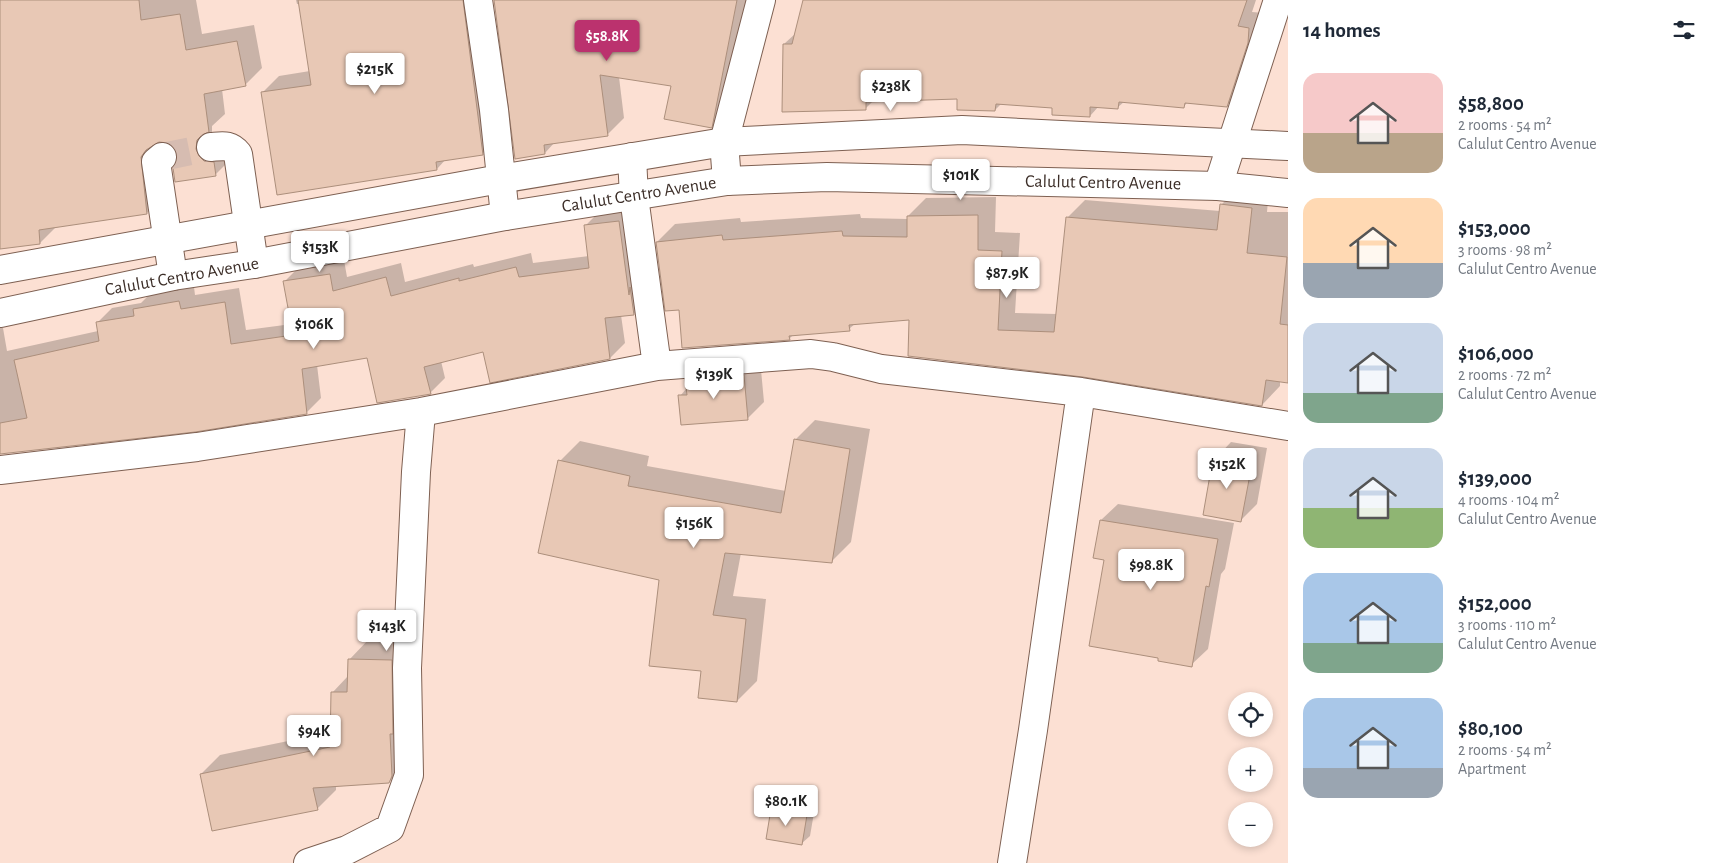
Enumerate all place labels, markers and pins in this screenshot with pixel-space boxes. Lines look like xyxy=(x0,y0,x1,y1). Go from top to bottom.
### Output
pin: $58.8K xyxy=(566,20,648,62)
pin: $215K xyxy=(340,52,410,95)
pin: $238K xyxy=(856,70,926,112)
pin: $101K xyxy=(926,158,996,201)
pin: $153K xyxy=(285,230,355,273)
pin: $87.9K xyxy=(966,256,1048,299)
pin: $106K xyxy=(279,308,349,350)
pin: $139K xyxy=(679,358,749,400)
pin: $152K xyxy=(1192,448,1262,490)
pin: $156K xyxy=(659,506,729,549)
pin: $98.8K xyxy=(1110,548,1192,591)
pin: $143K xyxy=(352,610,422,652)
pin: $94K xyxy=(284,714,344,757)
pin: $80.1K xyxy=(745,784,827,827)

